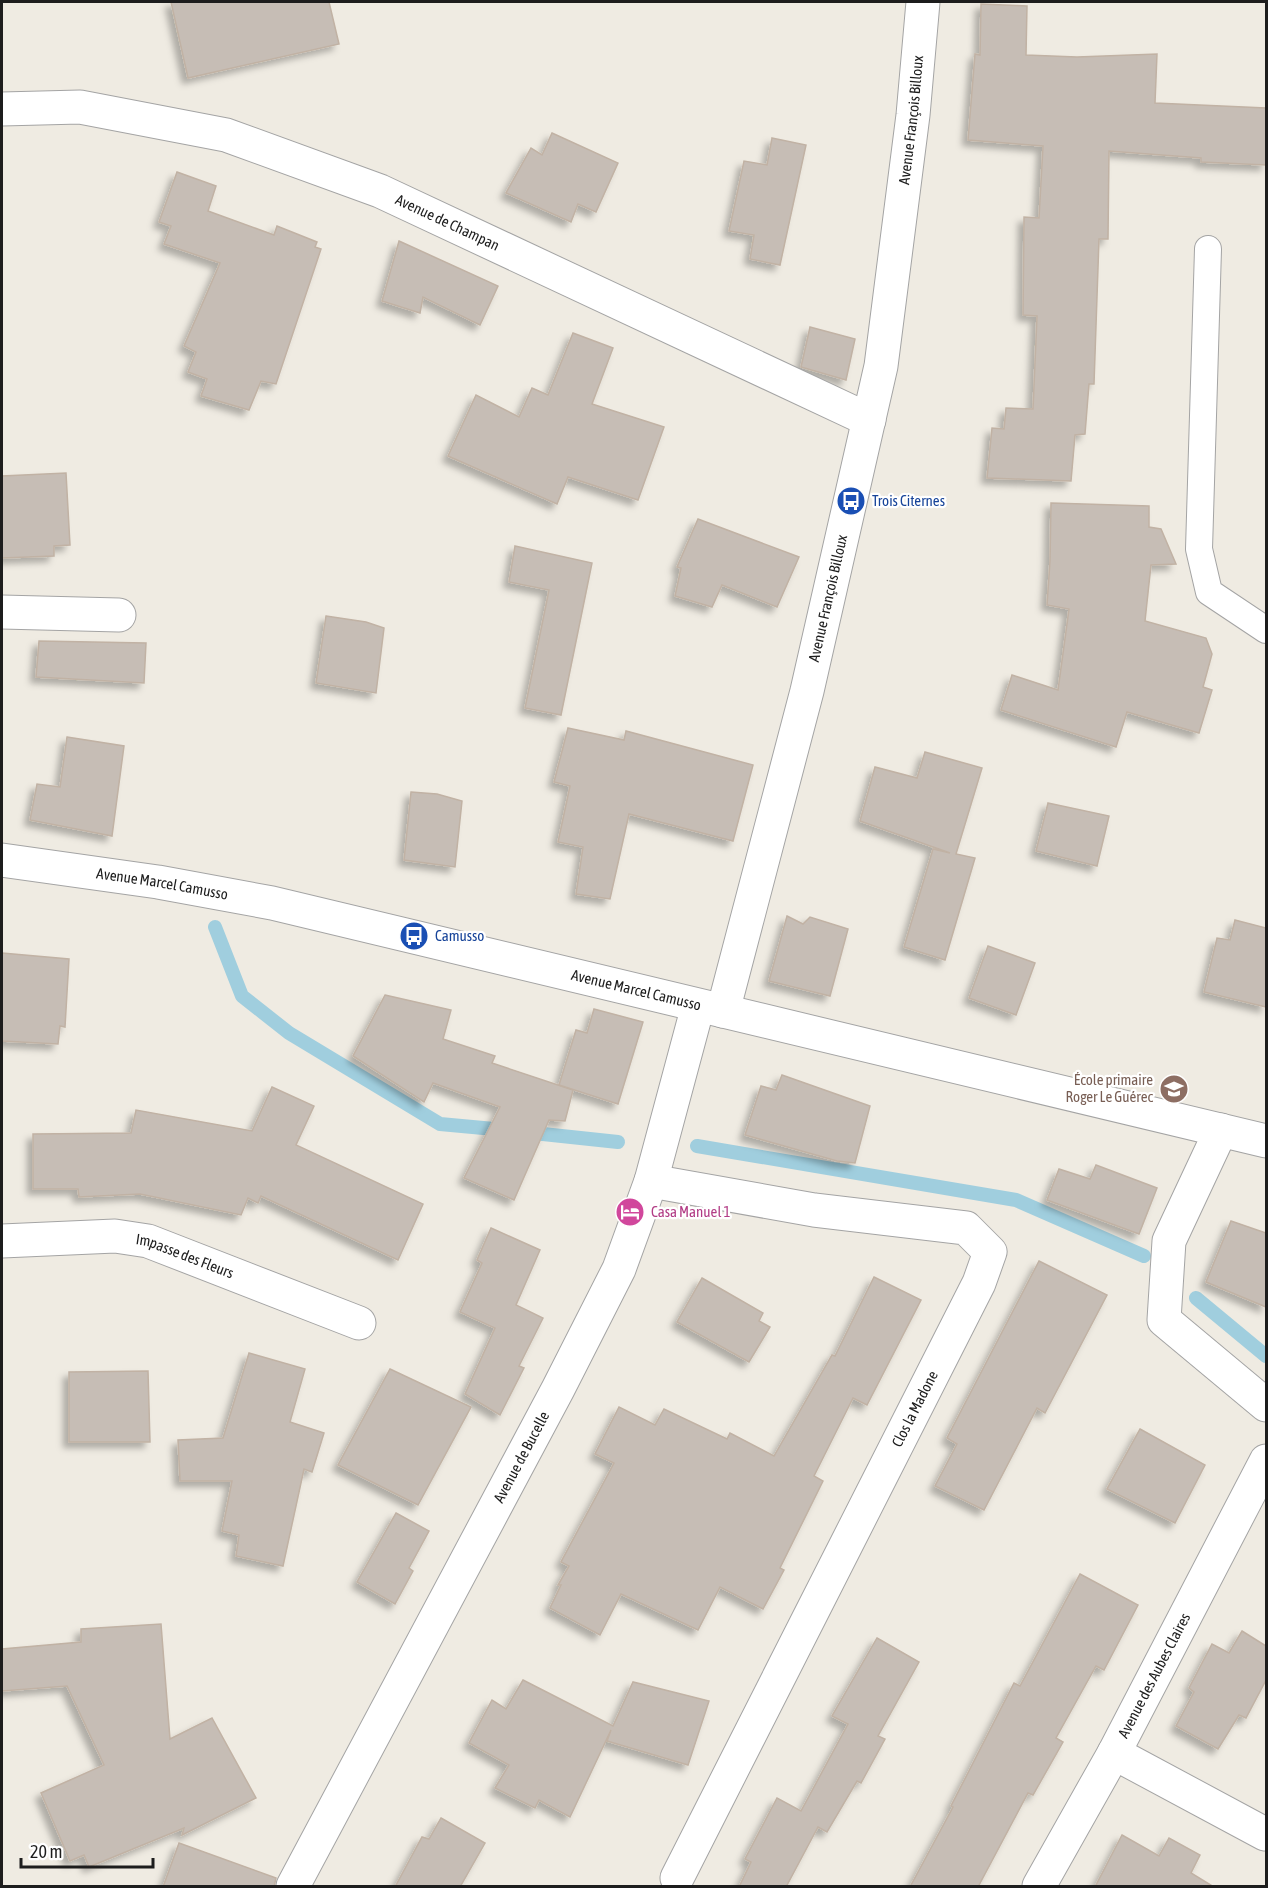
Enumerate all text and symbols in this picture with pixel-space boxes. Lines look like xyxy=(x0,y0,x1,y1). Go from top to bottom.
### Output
street label: Avenue François Billoux xyxy=(895,55,926,186)
street label: Avenue de Champan xyxy=(393,190,502,254)
bus stop icon: Trois Citernes xyxy=(835,485,867,517)
place label: Trois Citernes xyxy=(872,492,945,509)
street label: Avenue François Billoux xyxy=(805,533,850,663)
street label: Avenue Marcel Camusso xyxy=(95,864,229,903)
bus stop icon: Camusso xyxy=(398,920,430,952)
place label: Camusso xyxy=(435,927,484,944)
street label: Avenue Marcel Camusso xyxy=(570,966,703,1013)
place label: École primaire Roger Le Guérec xyxy=(1066,1071,1153,1105)
school or university icon: École primaire Roger Le Guérec xyxy=(1158,1073,1190,1105)
hotel icon: Casa Manuel 1 xyxy=(614,1196,646,1228)
place label: Casa Manuel 1 xyxy=(651,1203,731,1220)
street label: Impasse des Fleurs xyxy=(135,1230,236,1281)
street label: Clos la Madone xyxy=(888,1368,941,1450)
street label: Avenue de Bucelle xyxy=(490,1408,553,1505)
street label: Avenue des Aubes Claires xyxy=(1114,1610,1193,1741)
scale bar xyxy=(21,1831,153,1869)
text: 20 m xyxy=(30,1841,62,1862)

